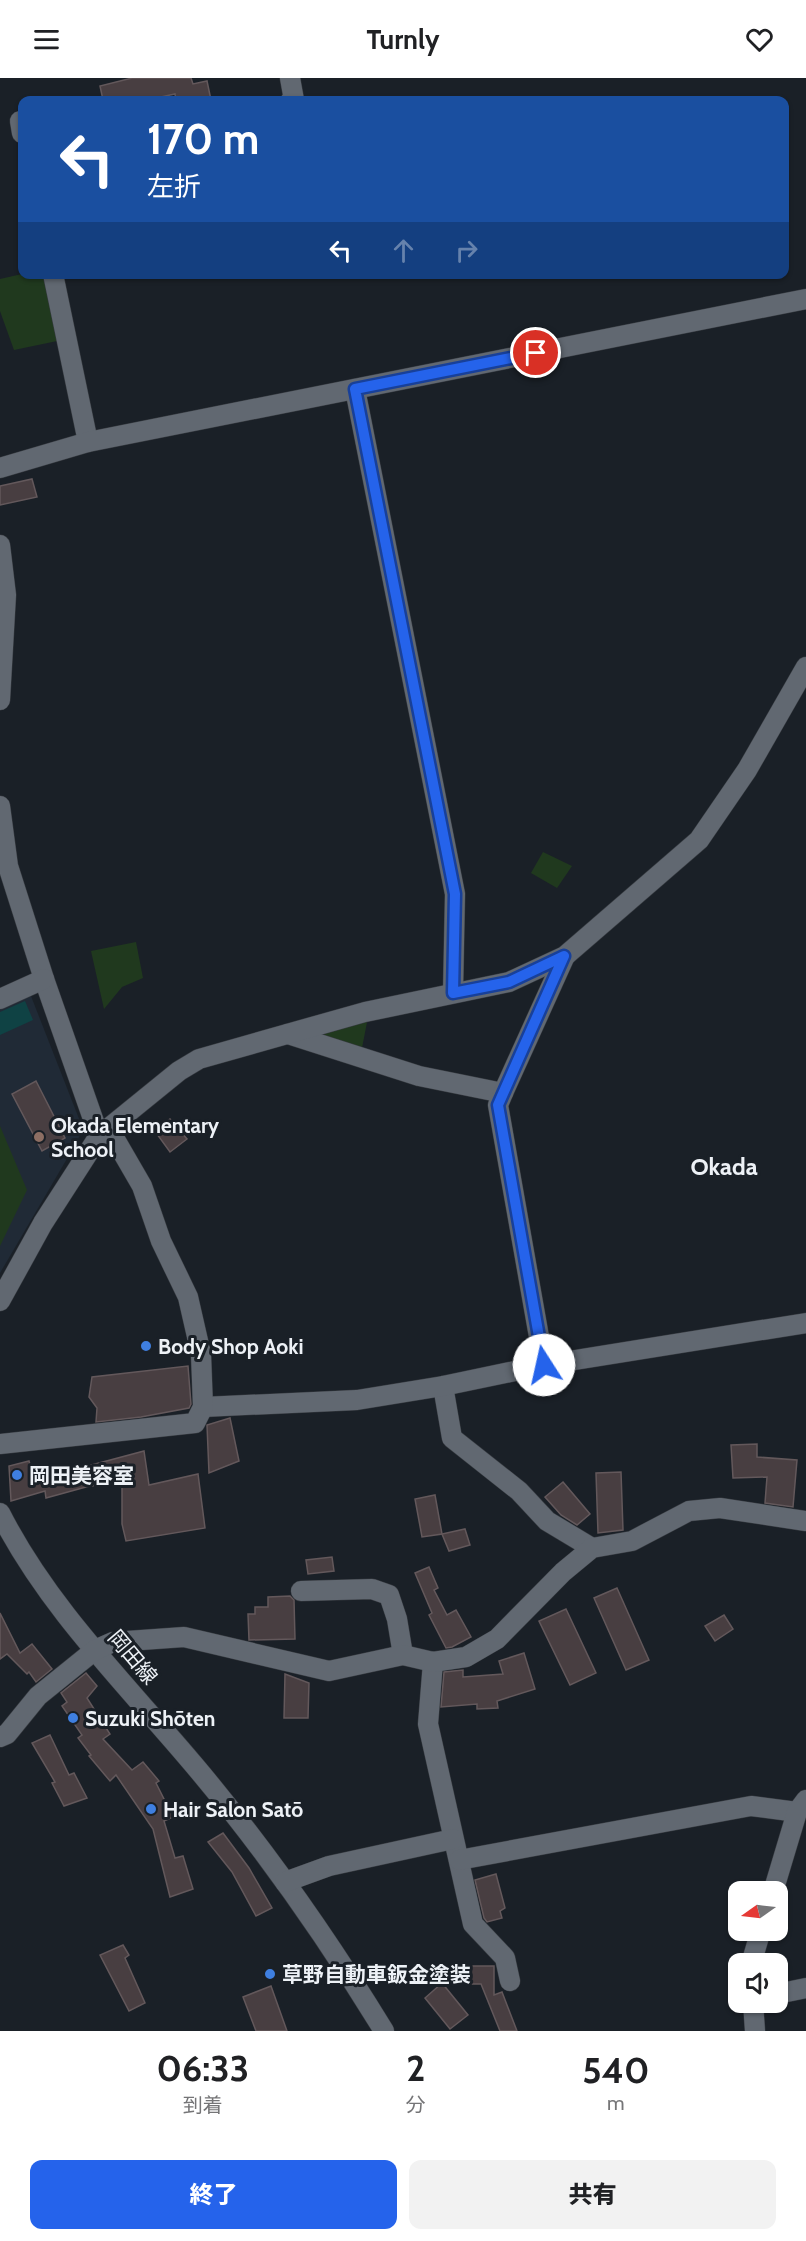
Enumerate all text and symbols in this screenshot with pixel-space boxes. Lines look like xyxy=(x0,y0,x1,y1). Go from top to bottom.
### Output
icon: menu xyxy=(30,23,63,56)
text: Turnly xyxy=(367,23,439,56)
icon: heart xyxy=(743,23,776,56)
text: 170 m xyxy=(147,113,259,165)
icon: left xyxy=(48,120,126,198)
text: 左折 xyxy=(147,170,201,203)
icon: left xyxy=(324,234,357,267)
icon: ahead xyxy=(387,234,420,267)
icon: right xyxy=(450,234,483,267)
pin xyxy=(510,327,561,378)
icon: arrive xyxy=(519,336,552,369)
place label: Okada Elementary School xyxy=(51,1113,220,1162)
marker: Okada Elementary School xyxy=(32,1130,46,1144)
district label: Okada xyxy=(690,1152,758,1181)
position arrow xyxy=(512,1333,576,1397)
place label: Body Shop Aoki xyxy=(158,1334,304,1359)
marker: Body Shop Aoki xyxy=(139,1339,153,1353)
place label: 岡田美容室 xyxy=(29,1463,134,1488)
marker: 岡田美容室 xyxy=(10,1468,24,1482)
street label: 岡田線 xyxy=(103,1625,163,1689)
place label: Suzuki Shōten xyxy=(85,1706,215,1731)
marker: Suzuki Shōten xyxy=(66,1711,80,1725)
place label: Hair Salon Satō xyxy=(163,1797,303,1822)
marker: Hair Salon Satō xyxy=(144,1802,158,1816)
north arrow xyxy=(728,1881,788,1941)
map controls xyxy=(728,1881,788,2013)
button: sound xyxy=(728,1953,788,2013)
place label: 草野自動車鈑金塗装 xyxy=(282,1962,471,1987)
marker: 草野自動車鈑金塗装 xyxy=(263,1967,277,1981)
text: 06:33 xyxy=(157,2046,249,2090)
text: 2 xyxy=(406,2046,425,2090)
text: 540 xyxy=(582,2048,649,2092)
text: m xyxy=(607,2091,625,2115)
text: 到着 xyxy=(183,2093,223,2117)
text: 分 xyxy=(406,2093,426,2117)
button: 終了 xyxy=(30,2160,397,2229)
button: 共有 xyxy=(409,2160,776,2229)

